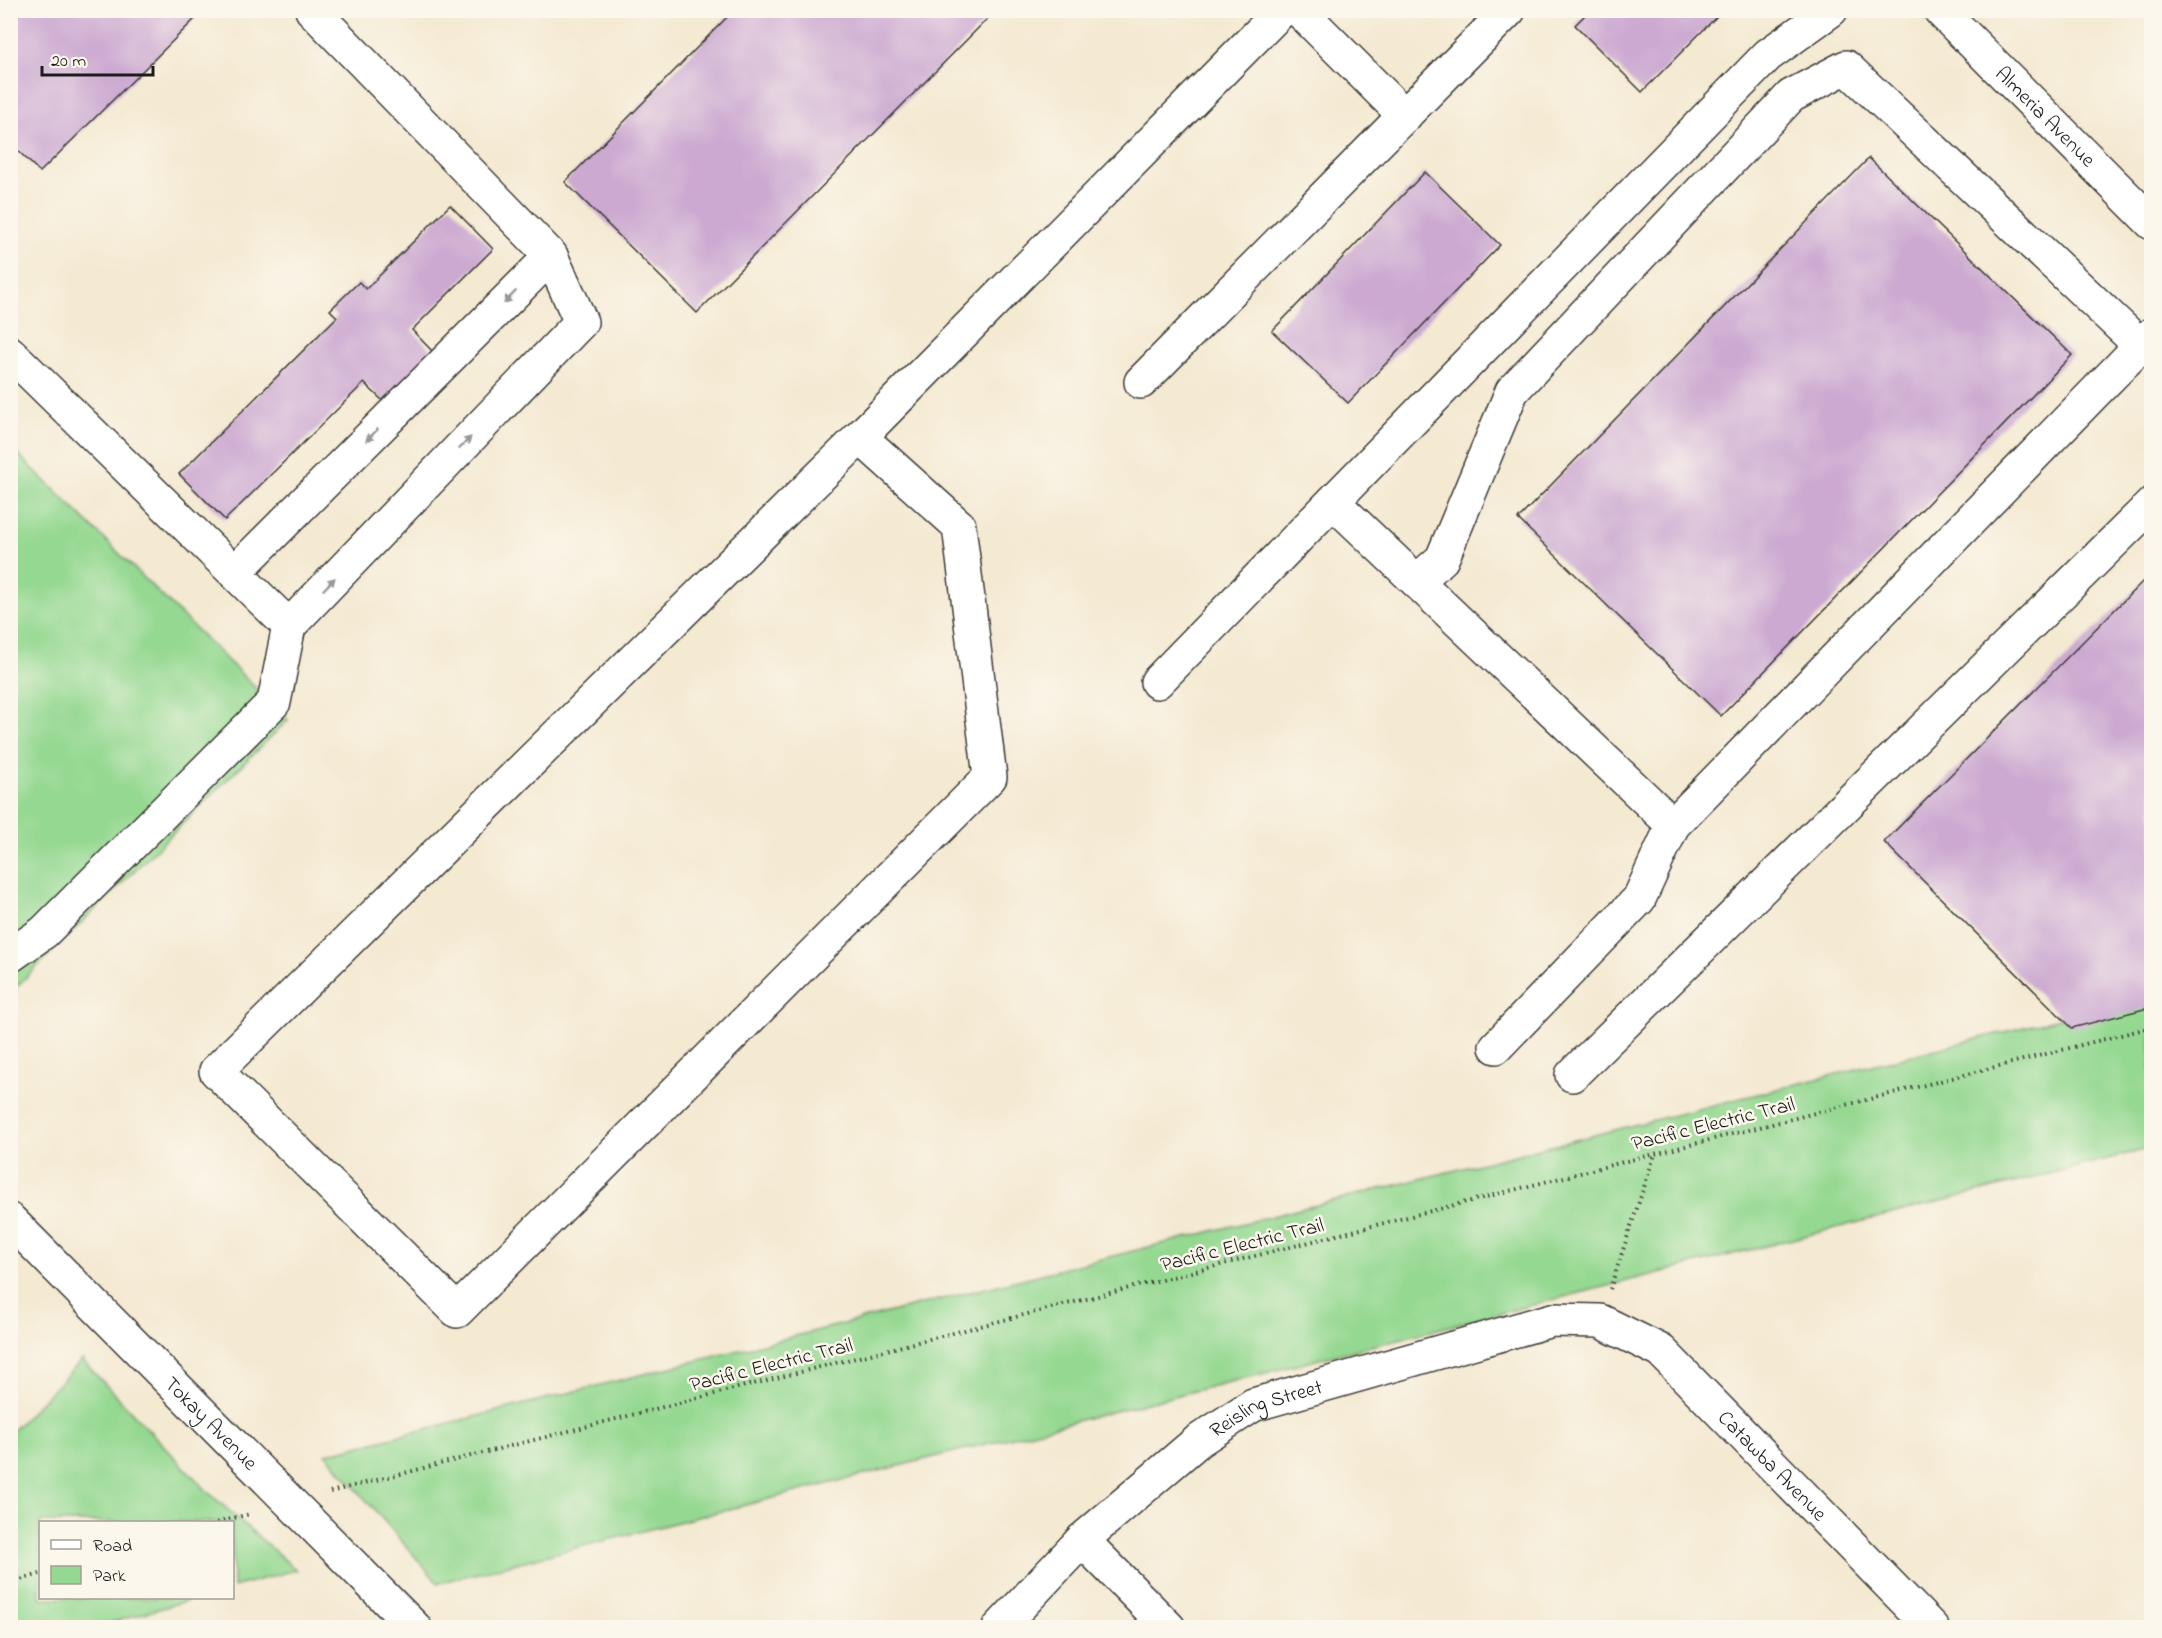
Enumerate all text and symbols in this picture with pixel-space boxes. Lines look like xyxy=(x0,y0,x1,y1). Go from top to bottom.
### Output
scale bar xyxy=(42,39,153,77)
text: 20 m xyxy=(51,49,86,75)
street label: Almeria Avenue xyxy=(1987,60,2102,175)
one-way arrow xyxy=(503,290,517,304)
one-way arrow xyxy=(364,428,379,442)
one-way arrow xyxy=(457,436,471,450)
one-way arrow xyxy=(322,577,336,591)
street label: Pacific Electric Trail xyxy=(1629,1090,1798,1160)
street label: Pacific Electric Trail xyxy=(1158,1211,1327,1281)
street label: Pacific Electric Trail xyxy=(687,1331,856,1401)
street label: Tokay Avenue xyxy=(157,1371,264,1479)
street label: Reisling Street xyxy=(1204,1373,1326,1446)
street label: Catawba Avenue xyxy=(1710,1404,1833,1530)
legend xyxy=(39,1521,234,1599)
text: Road xyxy=(93,1534,132,1560)
text: Park xyxy=(93,1564,126,1590)

